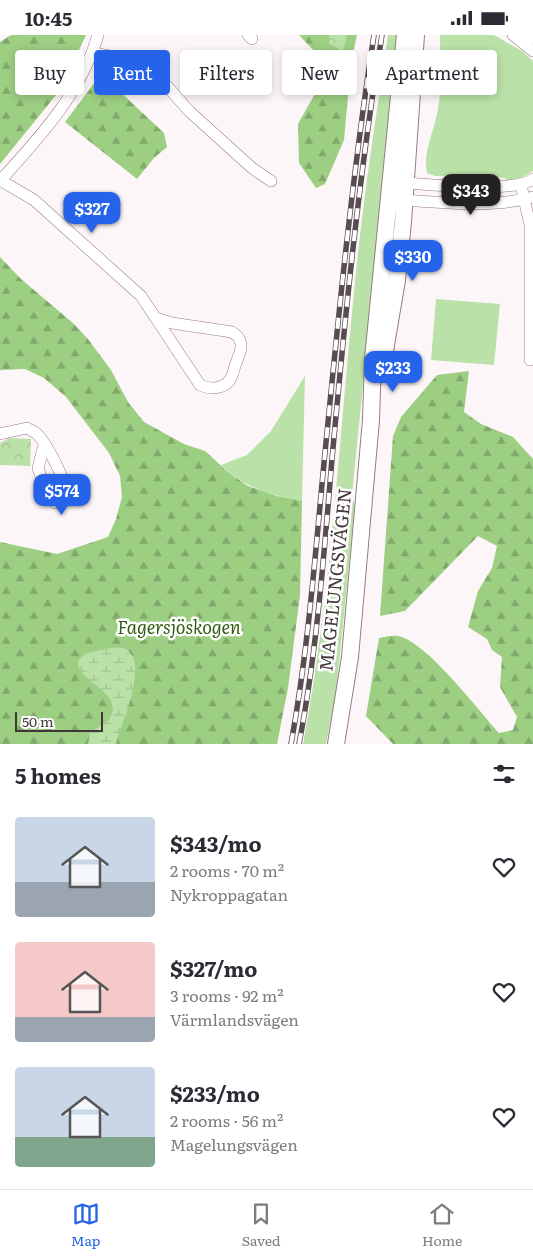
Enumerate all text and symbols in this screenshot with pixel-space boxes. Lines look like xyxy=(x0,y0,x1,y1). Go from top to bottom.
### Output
text: 10:45 xyxy=(25,4,72,32)
chip: Buy xyxy=(15,50,84,95)
chip: Rent xyxy=(94,50,170,95)
chip: Filters xyxy=(180,50,272,95)
chip: New xyxy=(282,50,357,95)
chip: Apartment xyxy=(367,50,497,95)
pin: $343 xyxy=(441,173,501,216)
text: $343 xyxy=(453,178,489,202)
pin: $327 xyxy=(62,191,122,234)
text: $327 xyxy=(74,196,110,220)
pin: $330 xyxy=(383,239,443,282)
text: $330 xyxy=(395,244,431,268)
pin: $233 xyxy=(363,351,423,393)
text: $233 xyxy=(375,355,411,379)
pin: $574 xyxy=(32,473,92,516)
text: $574 xyxy=(44,478,80,502)
street label: MAGELUNGSVÄGEN xyxy=(311,487,358,673)
park label: Fagersjöskogen xyxy=(117,613,241,640)
scale bar xyxy=(15,709,102,732)
text: 50 m xyxy=(22,711,54,731)
text: 5 homes xyxy=(15,759,101,790)
icon: filters xyxy=(490,760,518,788)
text: $343/mo xyxy=(170,827,262,858)
icon: home xyxy=(55,837,115,897)
icon: heart xyxy=(490,853,518,881)
text: 2 rooms · 70 m² xyxy=(170,858,284,882)
text: Nykroppagatan xyxy=(170,882,288,906)
text: $327/mo xyxy=(170,952,257,983)
icon: home xyxy=(55,962,115,1022)
icon: heart xyxy=(490,978,518,1006)
text: 3 rooms · 92 m² xyxy=(170,983,284,1007)
text: Värmlandsvägen xyxy=(170,1007,299,1031)
text: $233/mo xyxy=(170,1077,260,1108)
icon: home xyxy=(55,1087,115,1147)
icon: heart xyxy=(490,1103,518,1131)
text: 2 rooms · 56 m² xyxy=(170,1108,283,1132)
text: Magelungsvägen xyxy=(170,1132,298,1156)
tab: Map xyxy=(71,1200,100,1250)
tab: Saved xyxy=(242,1200,281,1250)
tab: Home xyxy=(422,1200,462,1250)

